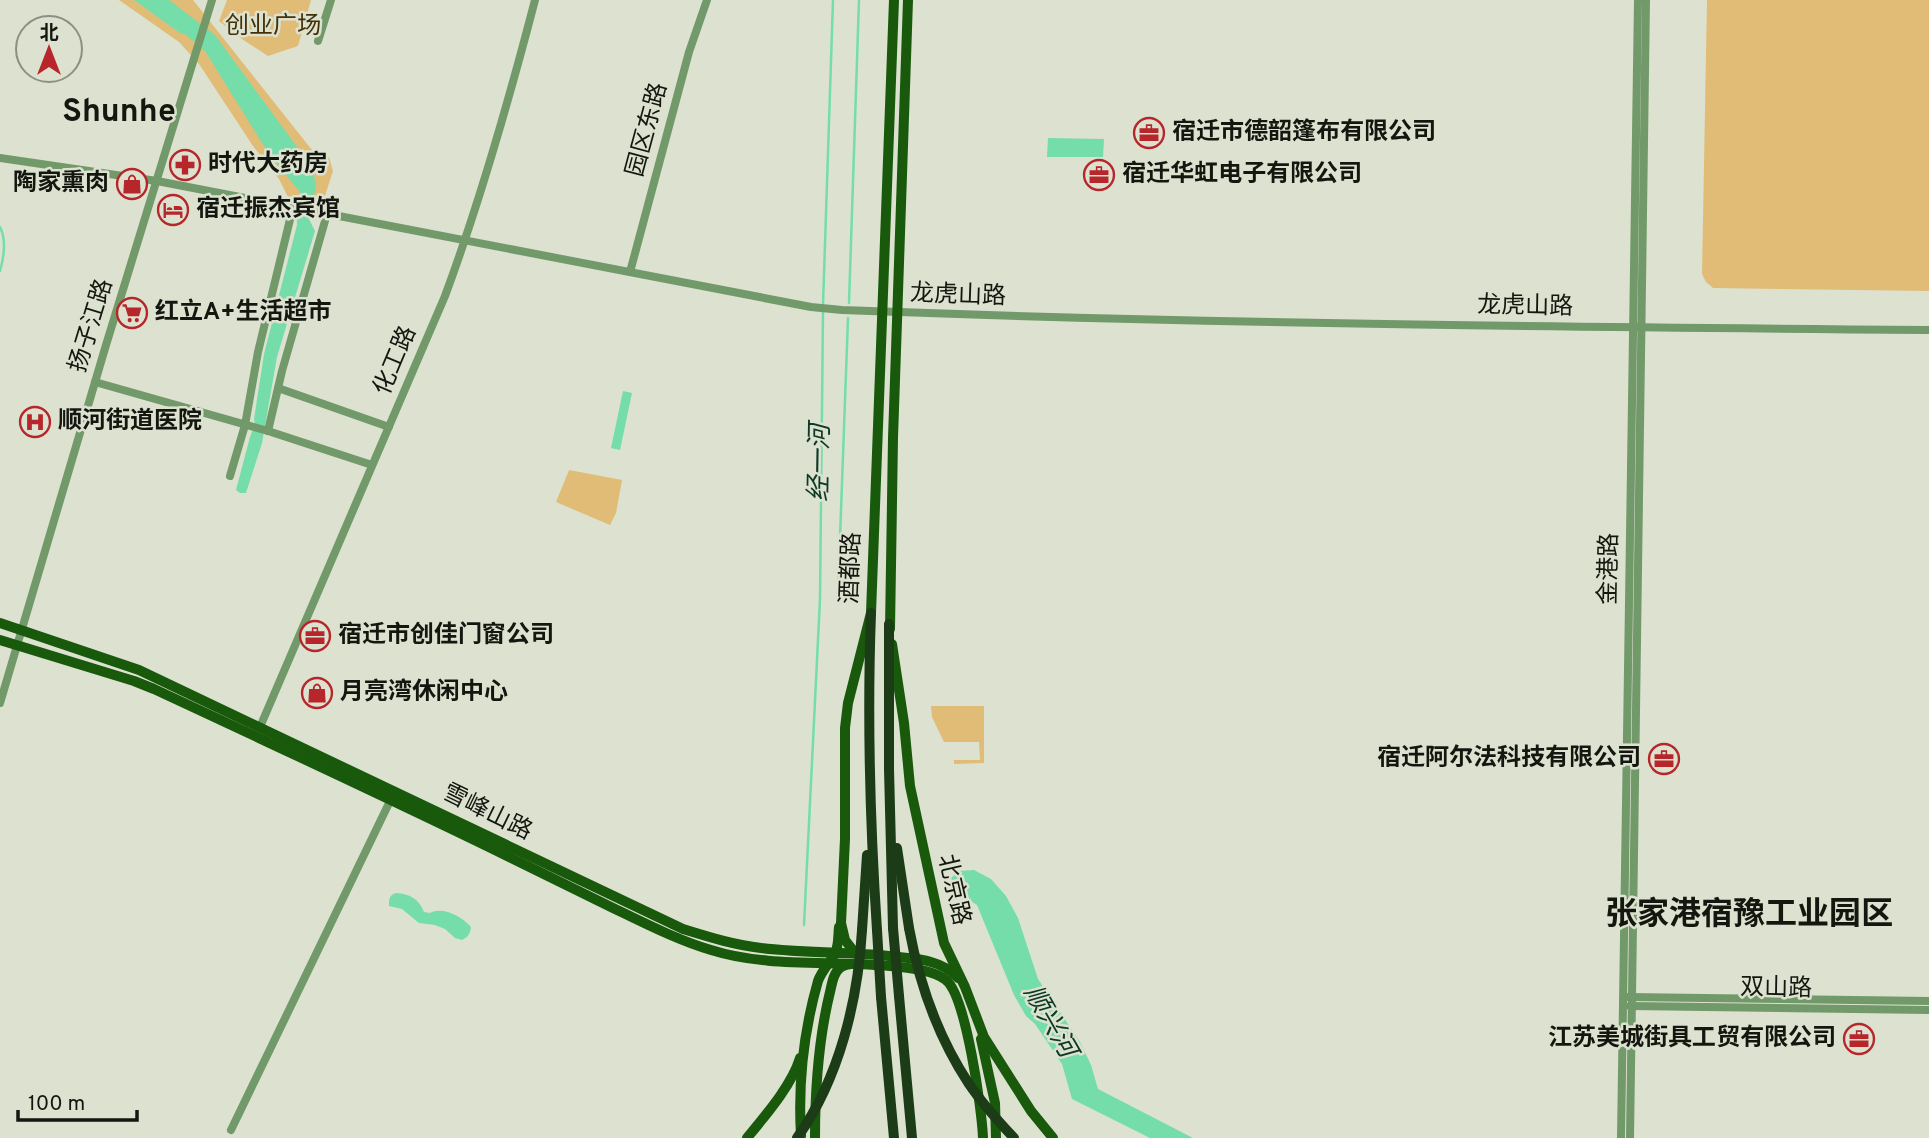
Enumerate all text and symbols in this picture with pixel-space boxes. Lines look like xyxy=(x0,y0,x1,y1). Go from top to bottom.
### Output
park label: 创业广场 xyxy=(225,12,321,42)
north arrow xyxy=(14,14,84,84)
text: 北 xyxy=(39,22,59,46)
street label: 园区东路 xyxy=(621,80,675,180)
district label: Shunhe xyxy=(62,93,176,133)
office icon: 宿迁市德韶篷布有限公司 xyxy=(1132,116,1166,150)
place label: 宿迁市德韶篷布有限公司 xyxy=(1172,118,1436,148)
pharmacy icon: 时代大药房 xyxy=(168,148,202,182)
place label: 时代大药房 xyxy=(208,150,328,180)
office icon: 宿迁华虹电子有限公司 xyxy=(1082,158,1116,192)
place label: 宿迁华虹电子有限公司 xyxy=(1122,160,1362,190)
shop icon: 陶家熏肉 xyxy=(115,167,149,201)
place label: 陶家熏肉 xyxy=(13,169,109,199)
hotel icon: 宿迁振杰宾馆 xyxy=(156,193,190,227)
place label: 宿迁振杰宾馆 xyxy=(196,195,340,225)
street label: 扬子江路 xyxy=(64,276,120,376)
street label: 龙虎山路 xyxy=(910,279,1006,313)
street label: 龙虎山路 xyxy=(1477,291,1573,323)
supermarket icon: 红立A+生活超市 xyxy=(115,296,149,330)
place label: 红立A+生活超市 xyxy=(155,298,331,328)
street label: 化工路 xyxy=(368,322,424,400)
hospital icon: 顺河街道医院 xyxy=(18,405,52,439)
place label: 顺河街道医院 xyxy=(58,407,202,437)
water label: 经一河 xyxy=(804,419,838,502)
street label: 酒都路 xyxy=(836,531,868,605)
street label: 金港路 xyxy=(1594,533,1626,605)
office icon: 宿迁市创佳门窗公司 xyxy=(298,619,332,653)
place label: 宿迁市创佳门窗公司 xyxy=(338,621,554,651)
shop icon: 月亮湾休闲中心 xyxy=(300,676,334,710)
place label: 月亮湾休闲中心 xyxy=(340,678,508,708)
office icon: 宿迁阿尔法科技有限公司 xyxy=(1647,742,1681,776)
place label: 宿迁阿尔法科技有限公司 xyxy=(1377,744,1641,774)
street label: 雪峰山路 xyxy=(437,778,537,848)
street label: 北京路 xyxy=(930,852,976,928)
district label: 张家港宿豫工业园区 xyxy=(1605,896,1893,936)
street label: 双山路 xyxy=(1740,973,1812,1005)
water label: 顺兴河 xyxy=(1015,980,1085,1068)
office icon: 江苏美城街具工贸有限公司 xyxy=(1842,1022,1876,1056)
place label: 江苏美城街具工贸有限公司 xyxy=(1548,1024,1836,1054)
scale bar xyxy=(18,1078,136,1122)
text: 100 m xyxy=(28,1091,85,1118)

